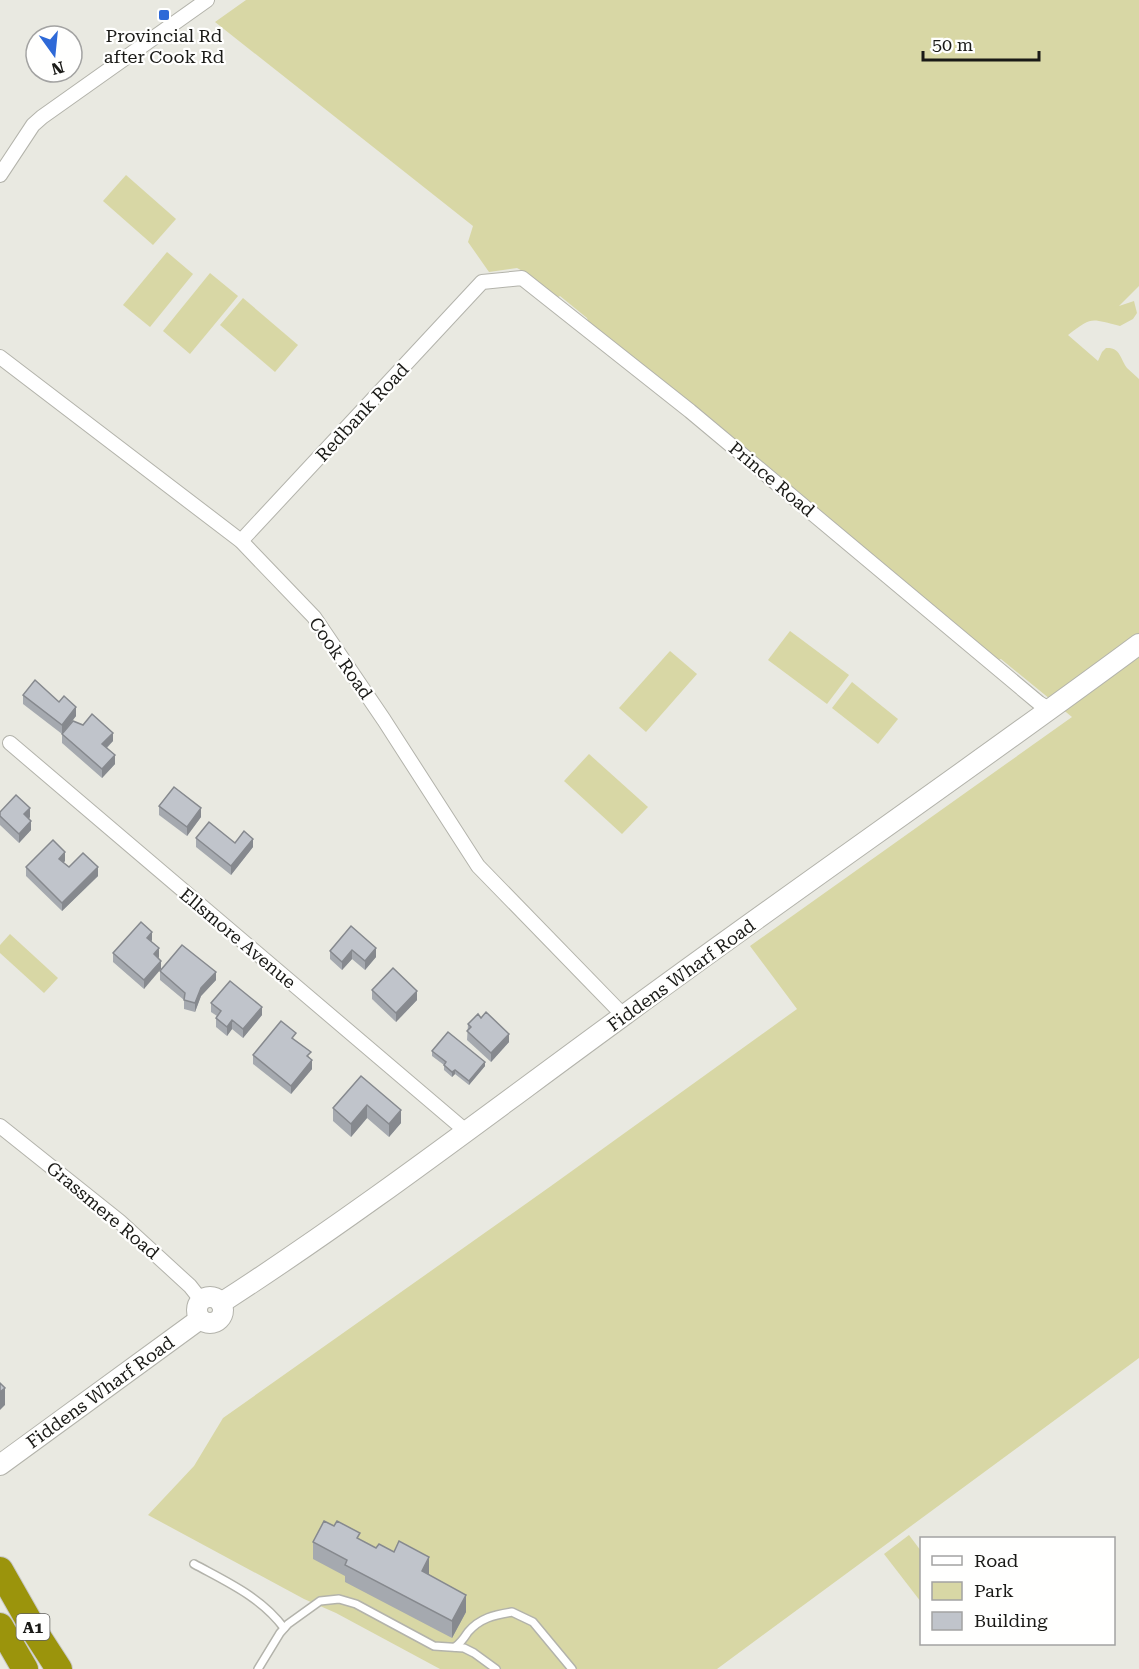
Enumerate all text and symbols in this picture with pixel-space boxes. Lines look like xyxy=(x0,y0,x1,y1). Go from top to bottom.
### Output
marker: Provincial Rd after Cook Rd xyxy=(157,8,171,22)
north arrow xyxy=(24,24,84,84)
scale bar xyxy=(923,24,1038,62)
place label: Provincial Rd after Cook Rd xyxy=(104,25,225,67)
text: 50 m xyxy=(932,34,973,55)
text: N xyxy=(49,57,66,79)
street label: Redbank Road xyxy=(311,358,413,465)
street label: Prince Road xyxy=(725,437,819,521)
street label: Cook Road xyxy=(305,613,377,703)
street label: Ellsmore Avenue xyxy=(176,883,300,993)
street label: Fiddens Wharf Road xyxy=(603,914,759,1036)
street label: Grassmere Road xyxy=(43,1157,164,1263)
street label: Fiddens Wharf Road xyxy=(22,1331,178,1453)
legend xyxy=(920,1537,1115,1645)
text: Road xyxy=(974,1550,1019,1571)
text: Park xyxy=(974,1580,1014,1601)
text: Building xyxy=(974,1610,1048,1631)
road number: A1 xyxy=(16,1614,50,1640)

